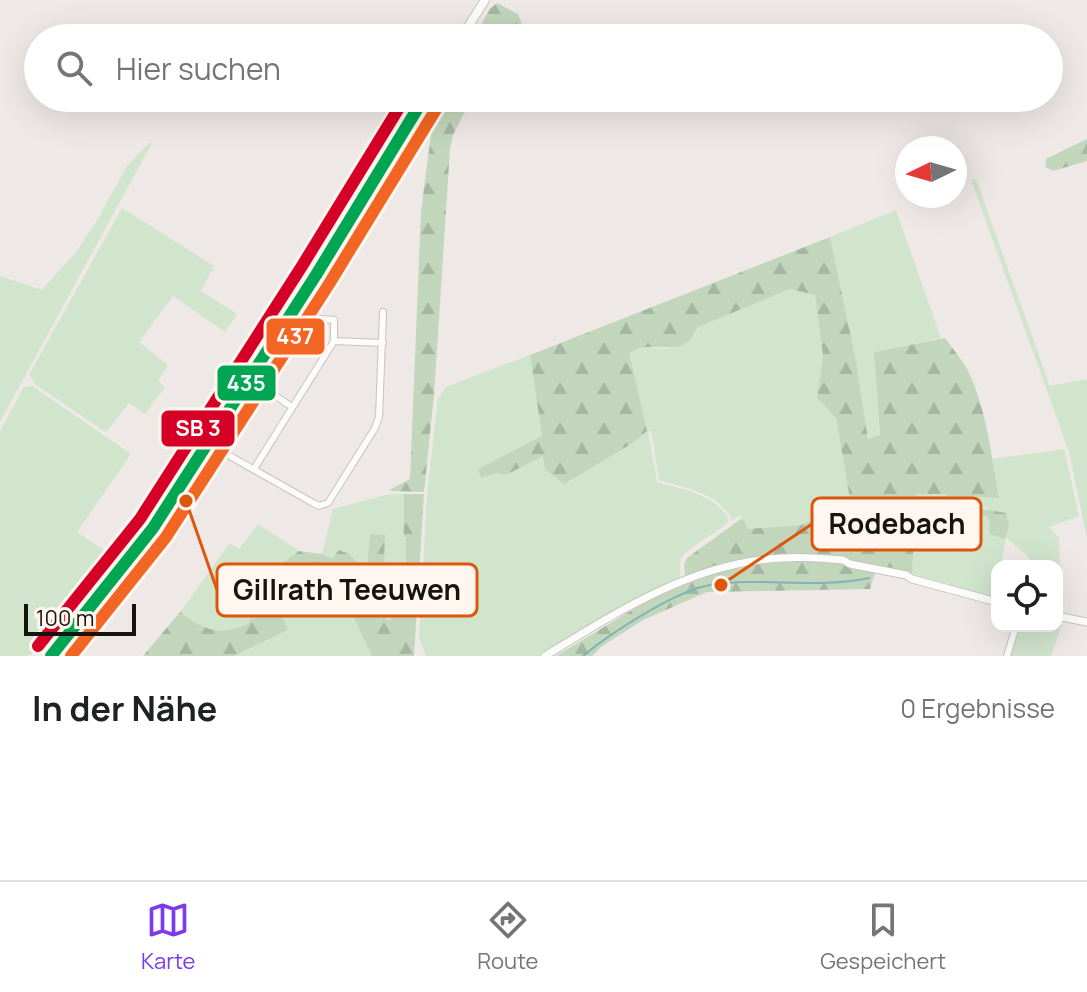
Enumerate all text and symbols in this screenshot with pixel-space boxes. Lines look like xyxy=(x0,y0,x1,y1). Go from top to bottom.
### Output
search box xyxy=(24,24,1063,112)
icon: search xyxy=(52,46,96,90)
text: Hier suchen xyxy=(116,48,281,89)
north arrow xyxy=(895,136,967,208)
line badge: 437 xyxy=(265,317,326,356)
text: 437 xyxy=(276,321,314,351)
line badge: 435 xyxy=(216,364,277,402)
text: 435 xyxy=(226,368,266,398)
line badge: SB 3 xyxy=(160,409,236,448)
text: SB 3 xyxy=(175,413,221,443)
callout: Rodebach xyxy=(812,498,981,550)
text: Rodebach xyxy=(829,504,965,542)
map controls xyxy=(991,560,1063,632)
button: locate xyxy=(991,560,1063,632)
callout: Gillrath Teeuwen xyxy=(217,564,477,616)
text: Gillrath Teeuwen xyxy=(233,570,461,608)
scale bar xyxy=(24,600,136,636)
text: 100 m xyxy=(36,603,94,633)
text: In der Nähe xyxy=(32,685,217,731)
text: 0 Ergebnisse xyxy=(900,690,1055,726)
tab: Karte xyxy=(141,898,195,976)
tab: Route xyxy=(477,898,538,976)
tab: Gespeichert xyxy=(820,898,946,976)

